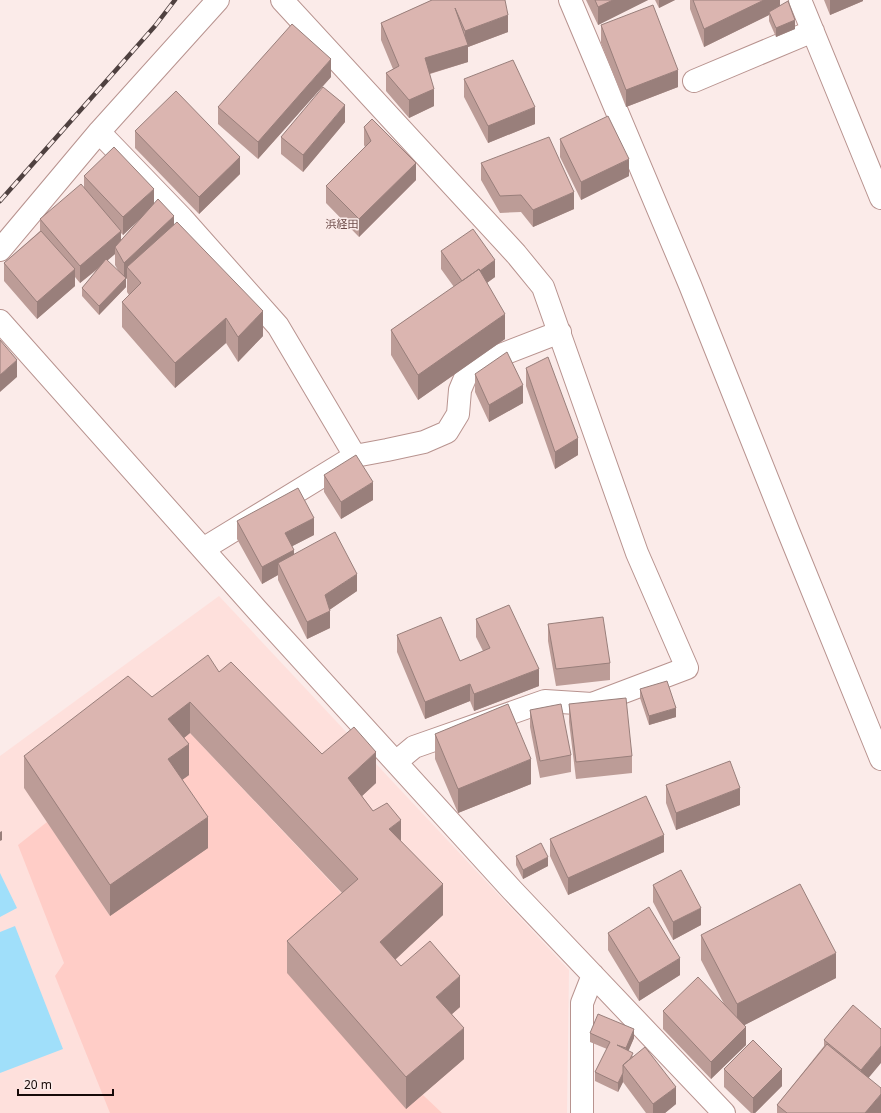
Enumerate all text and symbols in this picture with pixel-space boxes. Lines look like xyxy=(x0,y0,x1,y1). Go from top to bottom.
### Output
district label: 浜経田 xyxy=(326,216,359,231)
scale bar xyxy=(18,1071,113,1097)
text: 20 m xyxy=(24,1076,52,1093)

